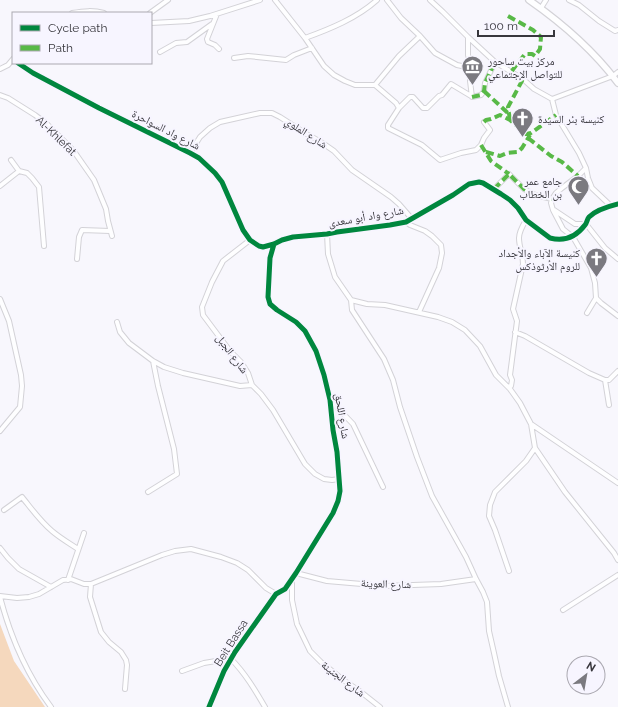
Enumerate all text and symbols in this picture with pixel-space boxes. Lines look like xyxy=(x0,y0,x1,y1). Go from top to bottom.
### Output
legend xyxy=(12,12,152,64)
scale bar xyxy=(478,12,554,38)
text: 100 m xyxy=(484,19,518,33)
text: Cycle path xyxy=(48,21,107,35)
text: Path xyxy=(48,41,73,55)
museum icon: مركز بيت ساحور للتواصل الإجتماعي xyxy=(460,54,486,87)
place label: مركز بيت ساحور للتواصل الإجتماعي xyxy=(487,55,562,82)
church icon: كنيسة بئر السيدة xyxy=(509,106,535,139)
street label: شارع واد السواحرة xyxy=(130,107,202,153)
place label: كنيسة بئر السيدة xyxy=(538,113,605,126)
street label: Al-Khlefat xyxy=(33,114,79,159)
street label: شارع الملوي xyxy=(281,115,330,153)
mosque icon: جامع عمر بن الخطاب xyxy=(565,174,591,207)
place label: جامع عمر بن الخطاب xyxy=(519,175,562,201)
street label: شارع واد أبو سعدى xyxy=(327,203,405,230)
church icon: كنيسة الآباء والأجداد للروم الأرثوذكس xyxy=(583,246,609,279)
place label: كنيسة الآباء والأجداد للروم الأرثوذكس xyxy=(499,247,580,273)
street label: شارع الجبل xyxy=(213,332,251,376)
street label: شارع اللحق xyxy=(332,392,352,440)
street label: شارع العوينة xyxy=(361,577,411,591)
street label: Beit Bassa xyxy=(212,617,250,669)
north arrow xyxy=(566,655,606,695)
street label: شارع الجنينة xyxy=(319,658,367,700)
text: N xyxy=(584,659,598,675)

